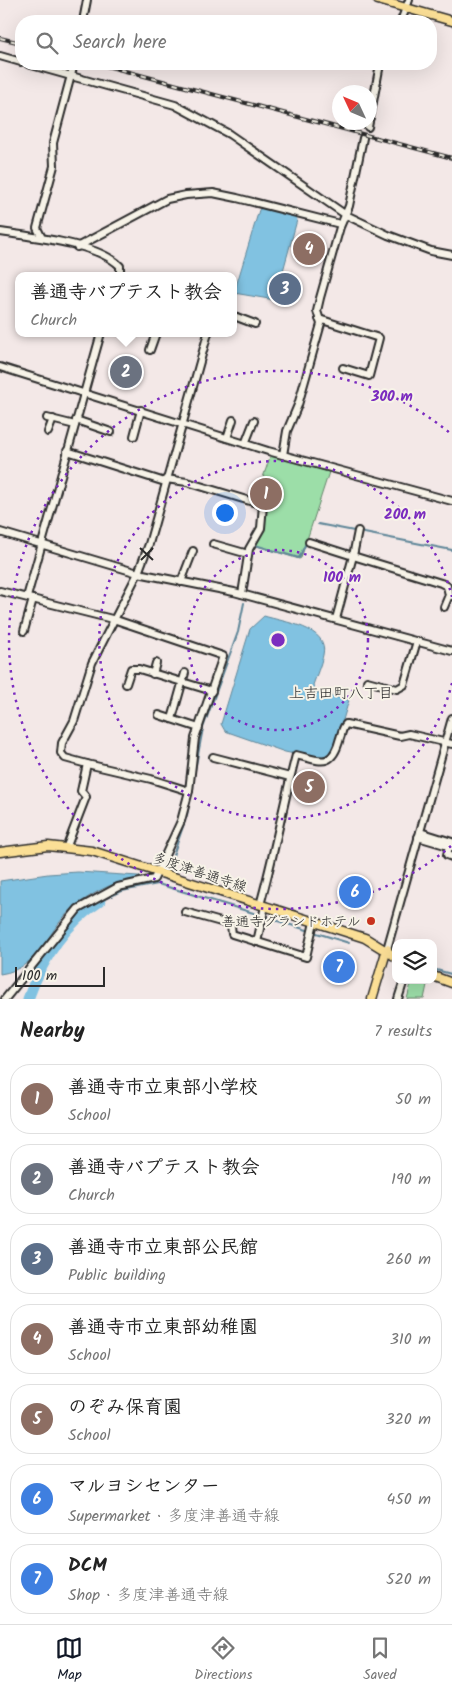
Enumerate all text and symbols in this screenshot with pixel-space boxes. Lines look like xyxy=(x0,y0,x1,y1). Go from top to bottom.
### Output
search box xyxy=(15,15,437,70)
text: Search here xyxy=(73,28,167,58)
icon: search xyxy=(33,29,61,57)
north arrow xyxy=(332,85,377,130)
pin: 4 xyxy=(293,230,325,268)
pin: 3 xyxy=(269,270,301,308)
popup xyxy=(15,272,237,337)
text: 善通寺バプテスト教会 xyxy=(30,278,222,308)
text: Church xyxy=(30,308,77,333)
pin: 2 xyxy=(110,353,142,391)
text: 300 m xyxy=(370,385,413,409)
pin: 1 xyxy=(250,475,282,513)
your location xyxy=(212,500,238,526)
text: 200 m xyxy=(384,503,426,527)
text: 100 m xyxy=(323,566,361,590)
centre of rings xyxy=(269,631,287,649)
district label: 上吉田町八丁目 xyxy=(288,682,394,706)
pin: 5 xyxy=(293,768,325,806)
street label: 多度津善通寺線 xyxy=(150,847,250,899)
pin: 6 xyxy=(339,873,371,911)
place label: 善通寺グランドホテル xyxy=(222,911,361,933)
marker: 善通寺グランドホテル xyxy=(365,915,377,927)
map controls xyxy=(392,939,437,984)
button: layers xyxy=(392,939,437,984)
pin: 7 xyxy=(323,948,355,986)
scale bar xyxy=(15,964,105,987)
text: 100 m xyxy=(22,965,57,987)
text: Nearby xyxy=(20,1015,85,1048)
text: 7 results xyxy=(374,1019,432,1044)
text: 善通寺市立東部小学校 xyxy=(68,1073,258,1103)
text: 1 xyxy=(35,1087,39,1112)
text: 50 m xyxy=(395,1087,431,1112)
text: School xyxy=(68,1103,111,1128)
text: 善通寺バプテスト教会 xyxy=(68,1153,260,1183)
text: 2 xyxy=(32,1167,42,1192)
text: 190 m xyxy=(391,1167,431,1192)
text: Church xyxy=(68,1183,115,1208)
text: 善通寺市立東部公民館 xyxy=(68,1233,258,1263)
text: 3 xyxy=(33,1247,41,1272)
text: 260 m xyxy=(386,1247,431,1272)
text: Public building xyxy=(68,1263,166,1288)
text: 善通寺市立東部幼稚園 xyxy=(68,1313,258,1343)
text: 4 xyxy=(33,1327,41,1352)
text: 310 m xyxy=(390,1327,431,1352)
text: School xyxy=(68,1343,111,1368)
text: のぞみ保育園 xyxy=(68,1393,182,1423)
text: 5 xyxy=(33,1407,41,1432)
text: 320 m xyxy=(385,1407,431,1432)
text: School xyxy=(68,1423,111,1448)
text: マルヨシセンター xyxy=(68,1472,220,1502)
text: 6 xyxy=(33,1487,41,1512)
text: 450 m xyxy=(386,1487,431,1512)
text: Supermarket · 多度津善通寺線 xyxy=(68,1504,279,1529)
text: DCM xyxy=(68,1551,107,1581)
text: 7 xyxy=(33,1567,41,1592)
text: 520 m xyxy=(386,1567,431,1592)
text: Shop · 多度津善通寺線 xyxy=(68,1583,229,1608)
tab: Map xyxy=(55,1634,83,1686)
tab: Directions xyxy=(194,1634,252,1686)
tab: Saved xyxy=(363,1634,397,1686)

